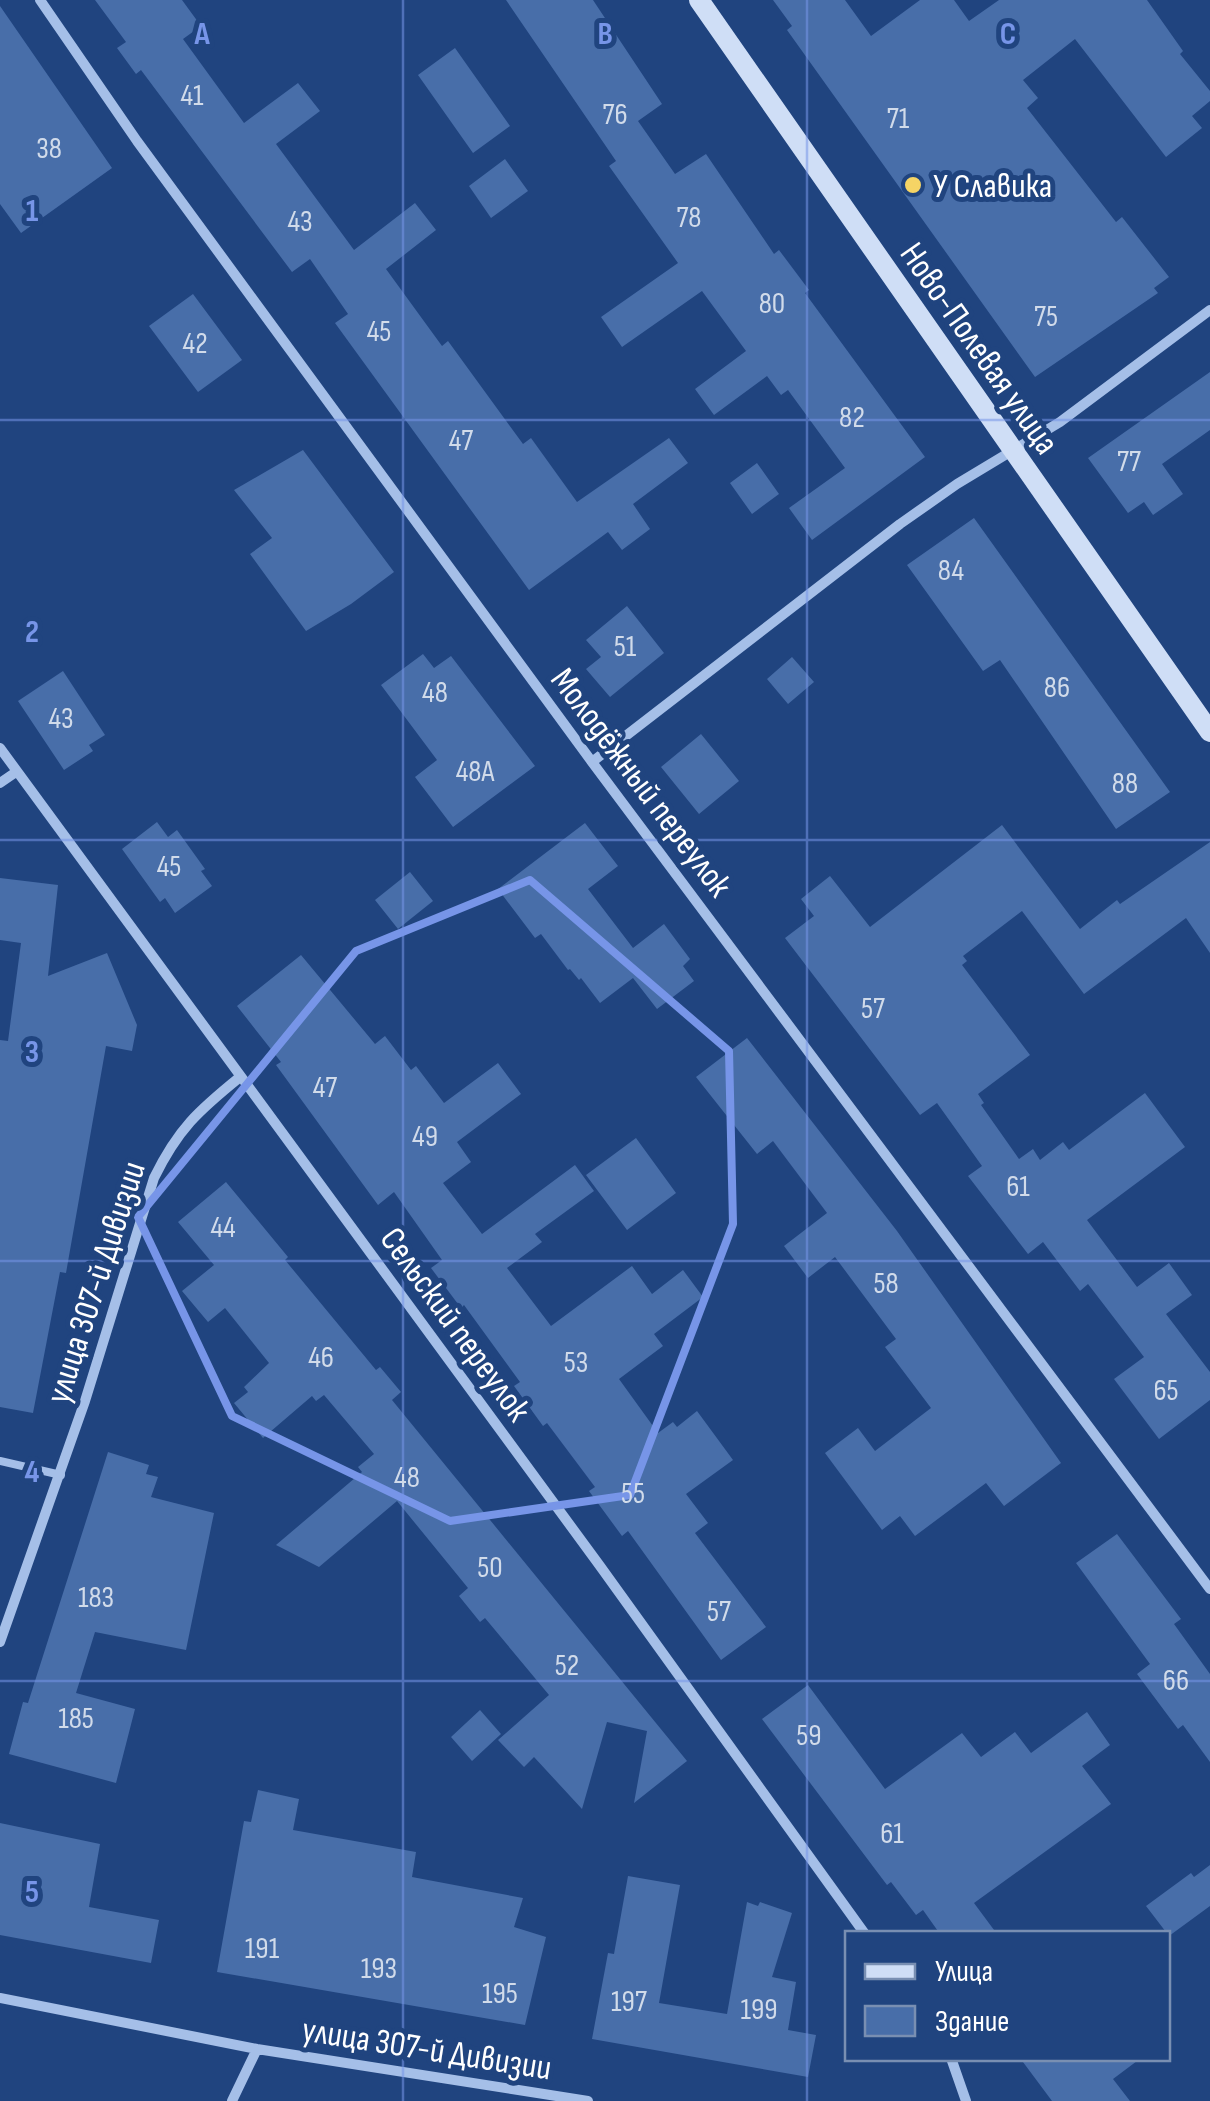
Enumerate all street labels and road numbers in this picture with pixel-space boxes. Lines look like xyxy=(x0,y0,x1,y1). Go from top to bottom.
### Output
street label: Ново-Полевая улица xyxy=(890,235,1068,463)
street label: Молодёжный переулок xyxy=(541,660,741,906)
street label: улица 307-й Дивизии xyxy=(37,1156,156,1409)
street label: Сельский переулок xyxy=(370,1220,540,1431)
street label: улица 307-й Дивизии xyxy=(299,2009,554,2090)

